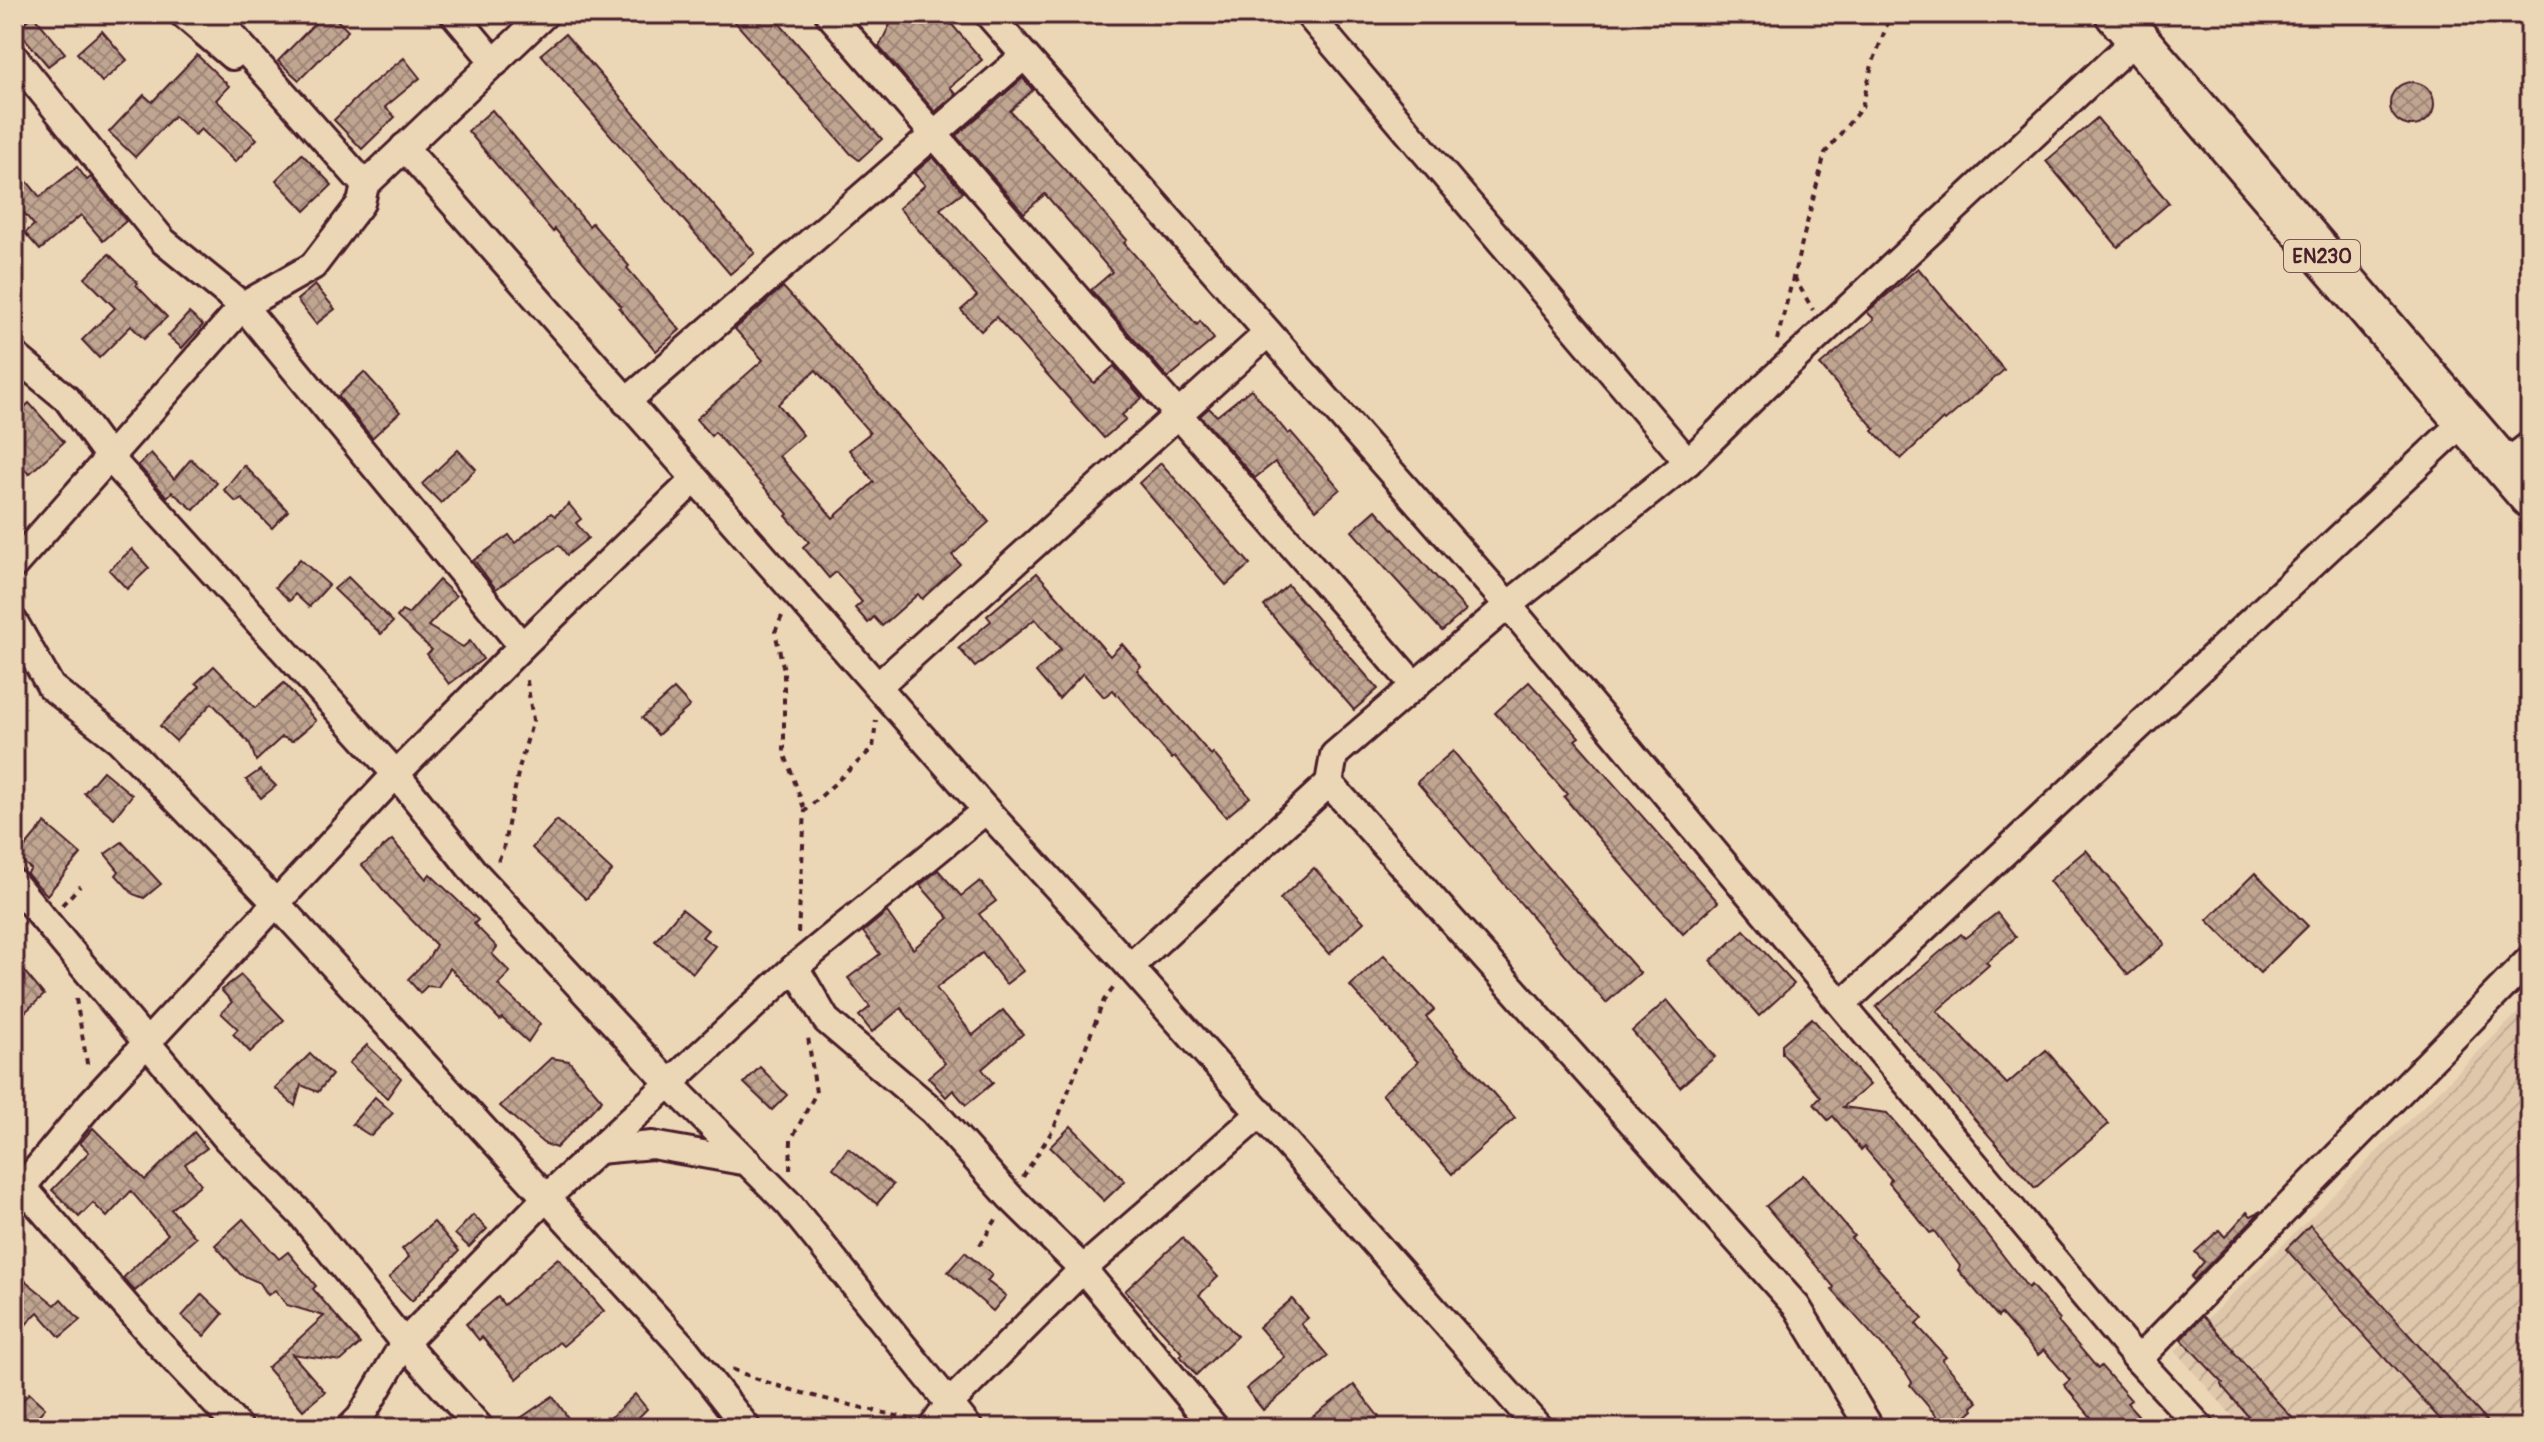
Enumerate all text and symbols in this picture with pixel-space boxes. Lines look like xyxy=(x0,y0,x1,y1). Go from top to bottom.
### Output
road number: EN230 xyxy=(2284,240,2360,272)

